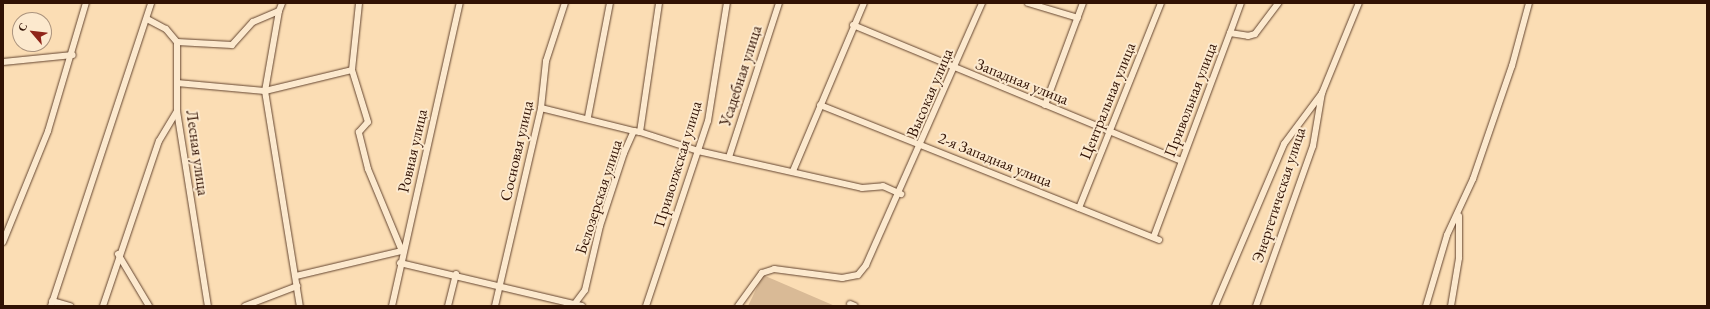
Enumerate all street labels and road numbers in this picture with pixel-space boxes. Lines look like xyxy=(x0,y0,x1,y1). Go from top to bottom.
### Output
street label: Усадебная улица xyxy=(716,23,766,129)
street label: Центральная улица xyxy=(1076,40,1140,162)
street label: Привольная улица xyxy=(1160,40,1222,160)
street label: Высокая улица xyxy=(903,46,957,140)
street label: Западная улица xyxy=(973,55,1071,109)
street label: Сосновая улица xyxy=(496,99,538,203)
street label: Приволжская улица xyxy=(650,99,706,229)
street label: Ровная улица xyxy=(394,107,432,195)
street label: Лесная улица xyxy=(181,109,213,197)
street label: Энергетическая улица xyxy=(1248,125,1310,265)
street label: 2-я Западная улица xyxy=(935,128,1055,192)
street label: Белозерская улица xyxy=(571,137,627,257)

